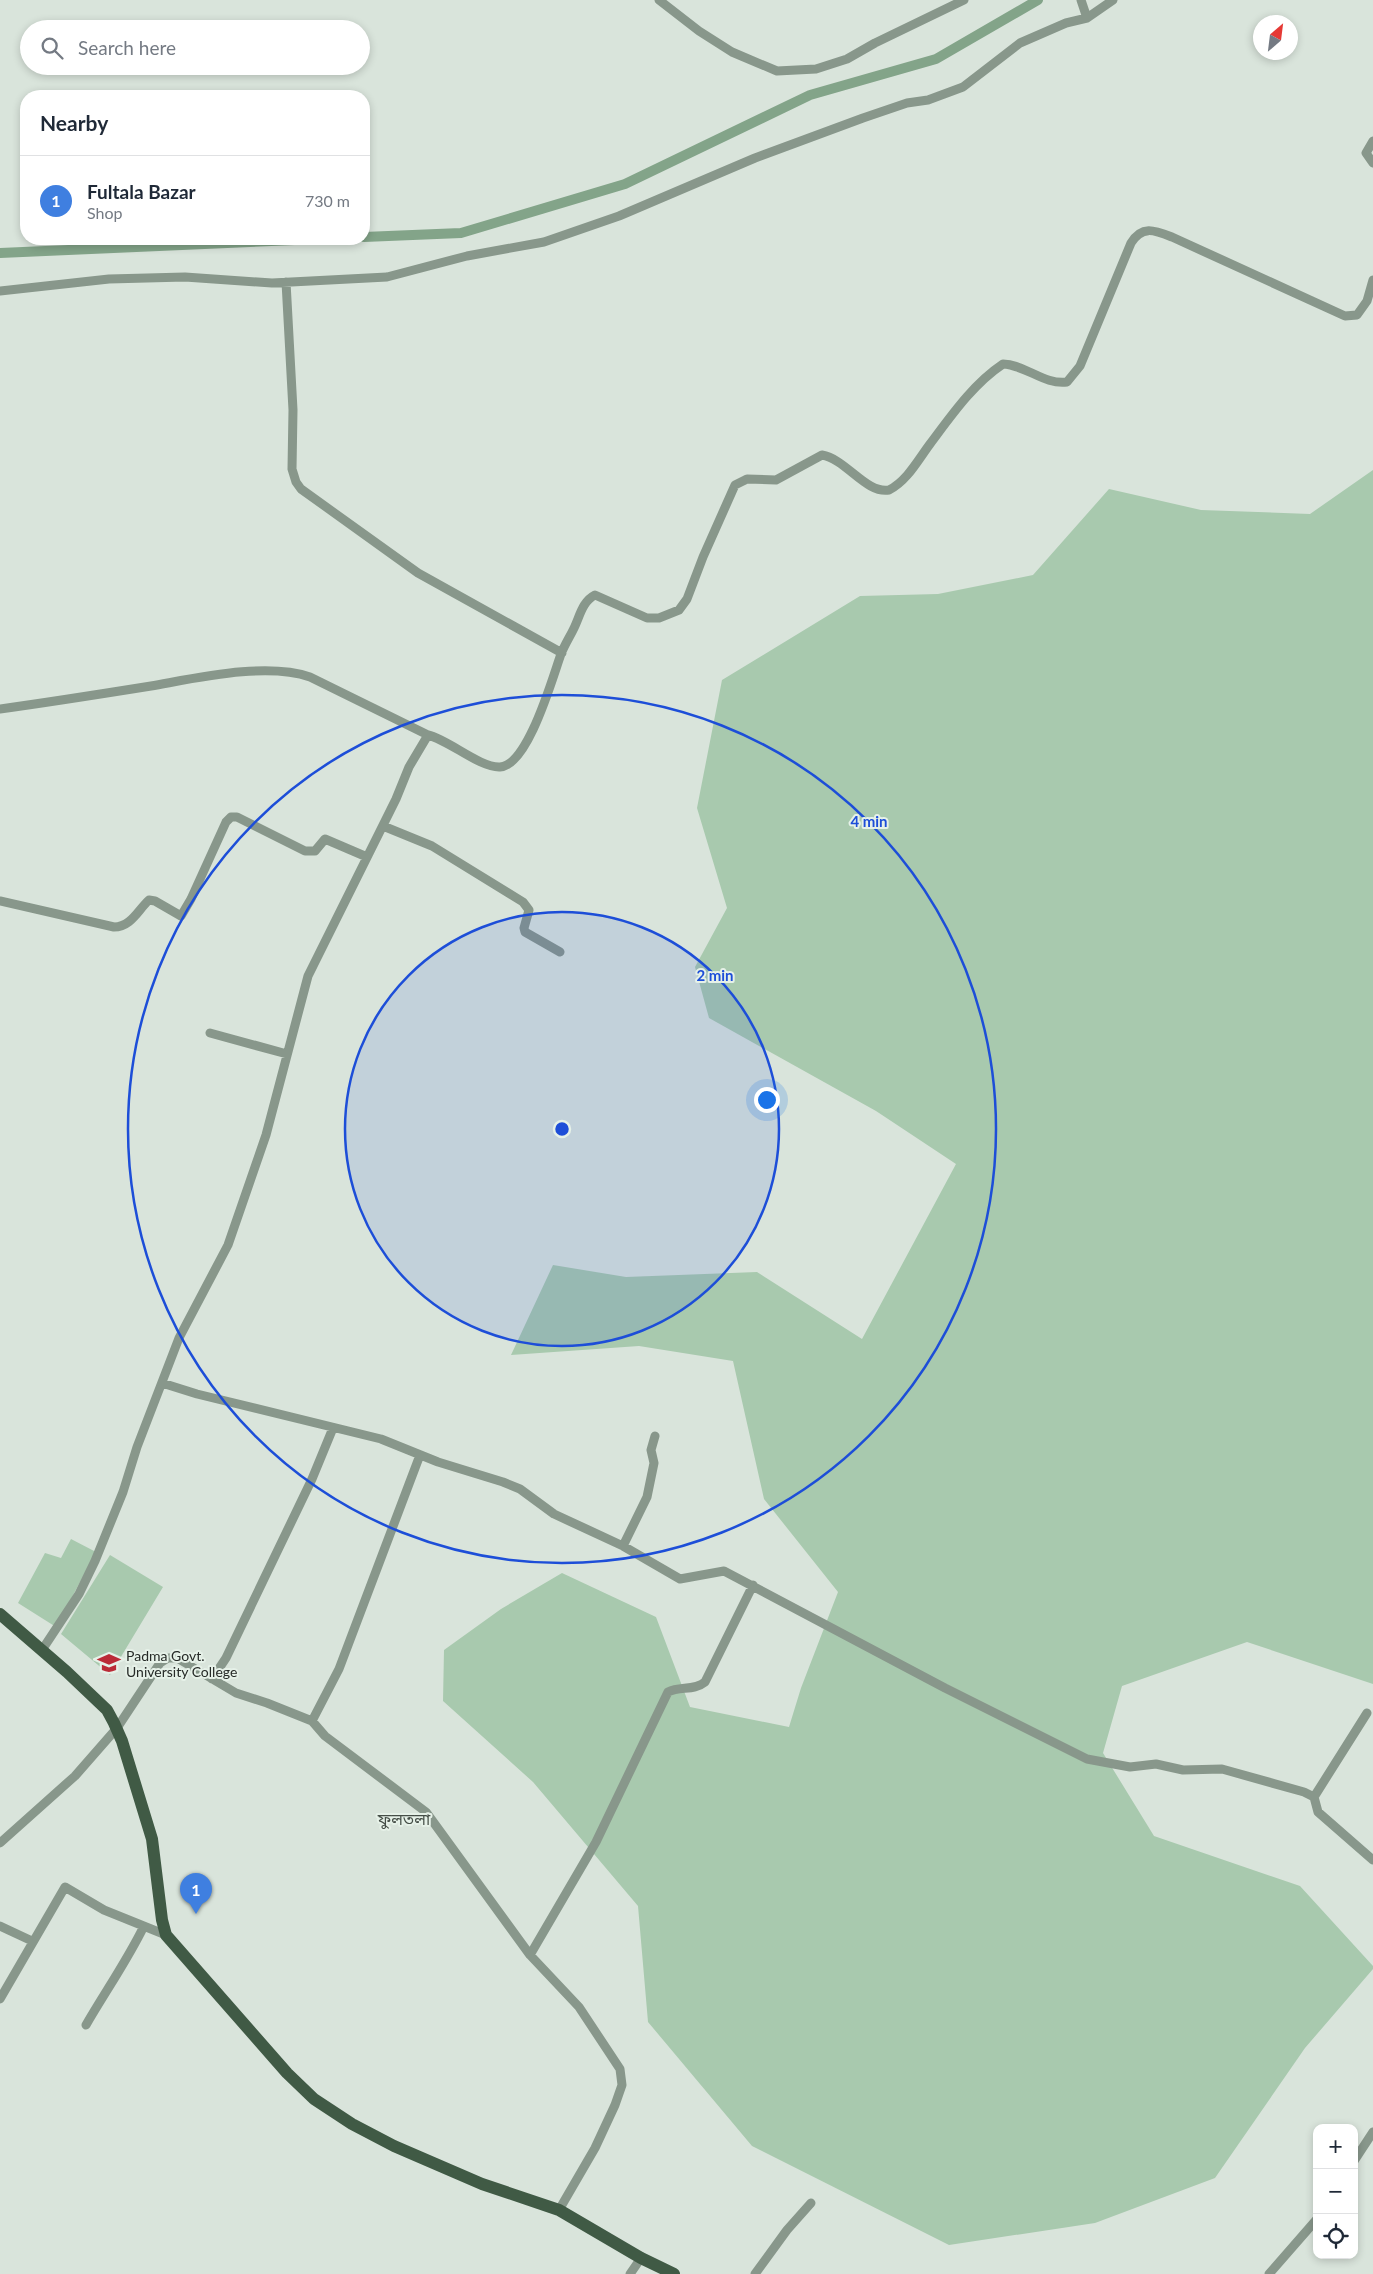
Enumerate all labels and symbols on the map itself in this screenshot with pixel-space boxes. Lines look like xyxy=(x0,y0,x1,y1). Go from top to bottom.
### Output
north arrow xyxy=(1253,15,1298,60)
text: 4 min xyxy=(850,812,888,830)
text: 2 min xyxy=(696,966,734,984)
your location xyxy=(754,1087,780,1113)
centre of rings xyxy=(553,1120,571,1138)
place label: Padma Govt. University College xyxy=(126,1647,237,1680)
school or university icon: Padma Govt. University College xyxy=(96,1650,122,1676)
district label: ফুলতলা xyxy=(377,1809,431,1829)
pin: 1 xyxy=(180,1873,212,1914)

